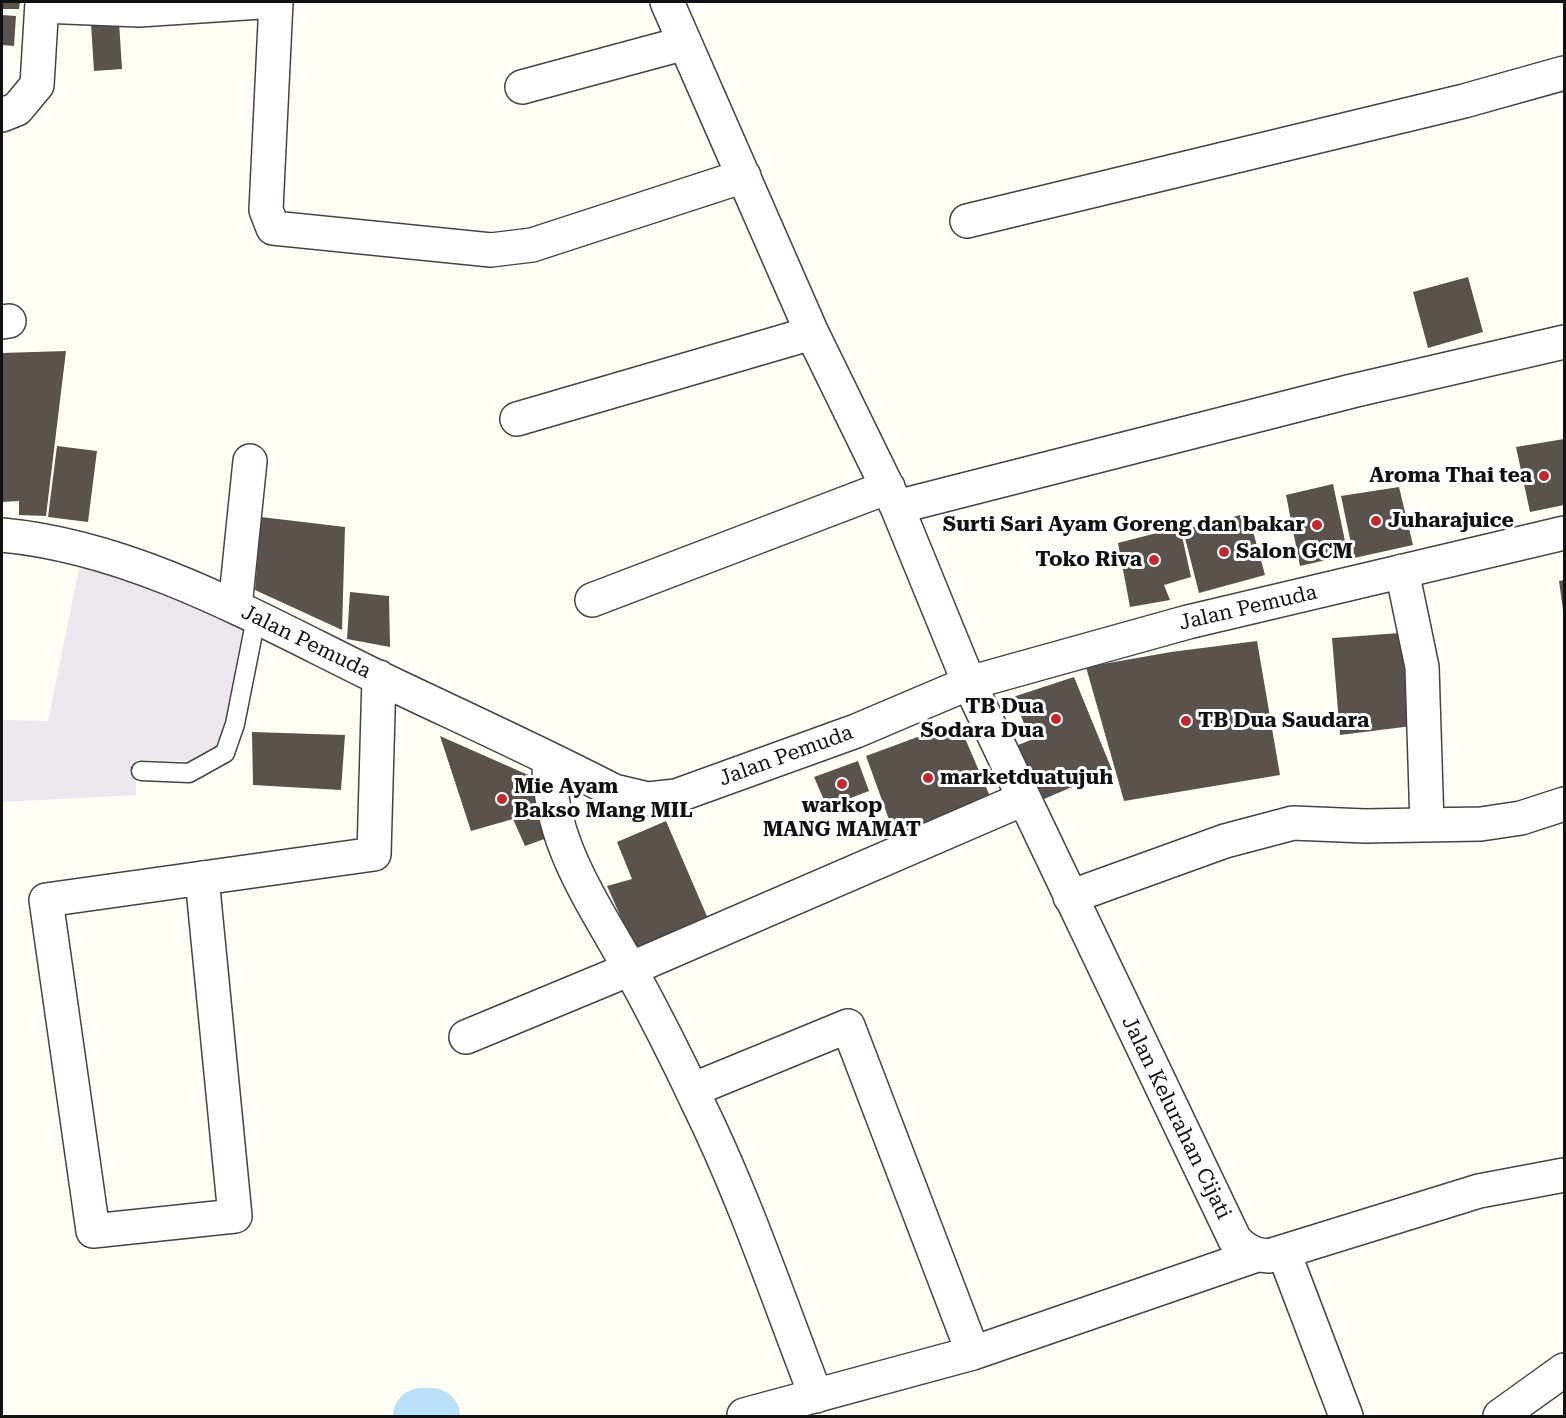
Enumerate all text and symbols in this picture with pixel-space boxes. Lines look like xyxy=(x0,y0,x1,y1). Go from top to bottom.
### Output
place label: Aroma Thai tea xyxy=(1369,463,1532,489)
marker: Aroma Thai tea xyxy=(1537,469,1551,483)
place label: Juharajuice xyxy=(1388,508,1514,534)
place label: Surti Sari Ayam Goreng dan bakar xyxy=(943,512,1305,538)
marker: Juharajuice xyxy=(1369,514,1383,528)
marker: Surti Sari Ayam Goreng dan bakar xyxy=(1310,518,1324,532)
place label: Salon GCM xyxy=(1236,539,1353,565)
marker: Salon GCM xyxy=(1217,545,1231,559)
place label: Toko Riva xyxy=(1035,547,1142,573)
marker: Toko Riva xyxy=(1147,553,1161,567)
street label: Jalan Pemuda xyxy=(1177,580,1319,636)
street label: Jalan Pemuda xyxy=(237,600,375,684)
place label: TB Dua Sodara Dua xyxy=(920,694,1044,744)
place label: TB Dua Saudara xyxy=(1198,708,1369,734)
marker: TB Dua Sodara Dua xyxy=(1049,712,1063,726)
marker: TB Dua Saudara xyxy=(1179,714,1193,728)
street label: Jalan Pemuda xyxy=(715,720,857,792)
place label: marketduatujuh xyxy=(940,765,1113,791)
marker: marketduatujuh xyxy=(921,771,935,785)
place label: Mie Ayam Bakso Mang MIL xyxy=(514,774,693,824)
marker: warkop MANG MAMAT xyxy=(835,777,849,791)
marker: Mie Ayam Bakso Mang MIL xyxy=(495,792,509,806)
place label: warkop MANG MAMAT xyxy=(763,793,921,843)
street label: Jalan Kelurahan Cijati xyxy=(1116,1012,1236,1224)

